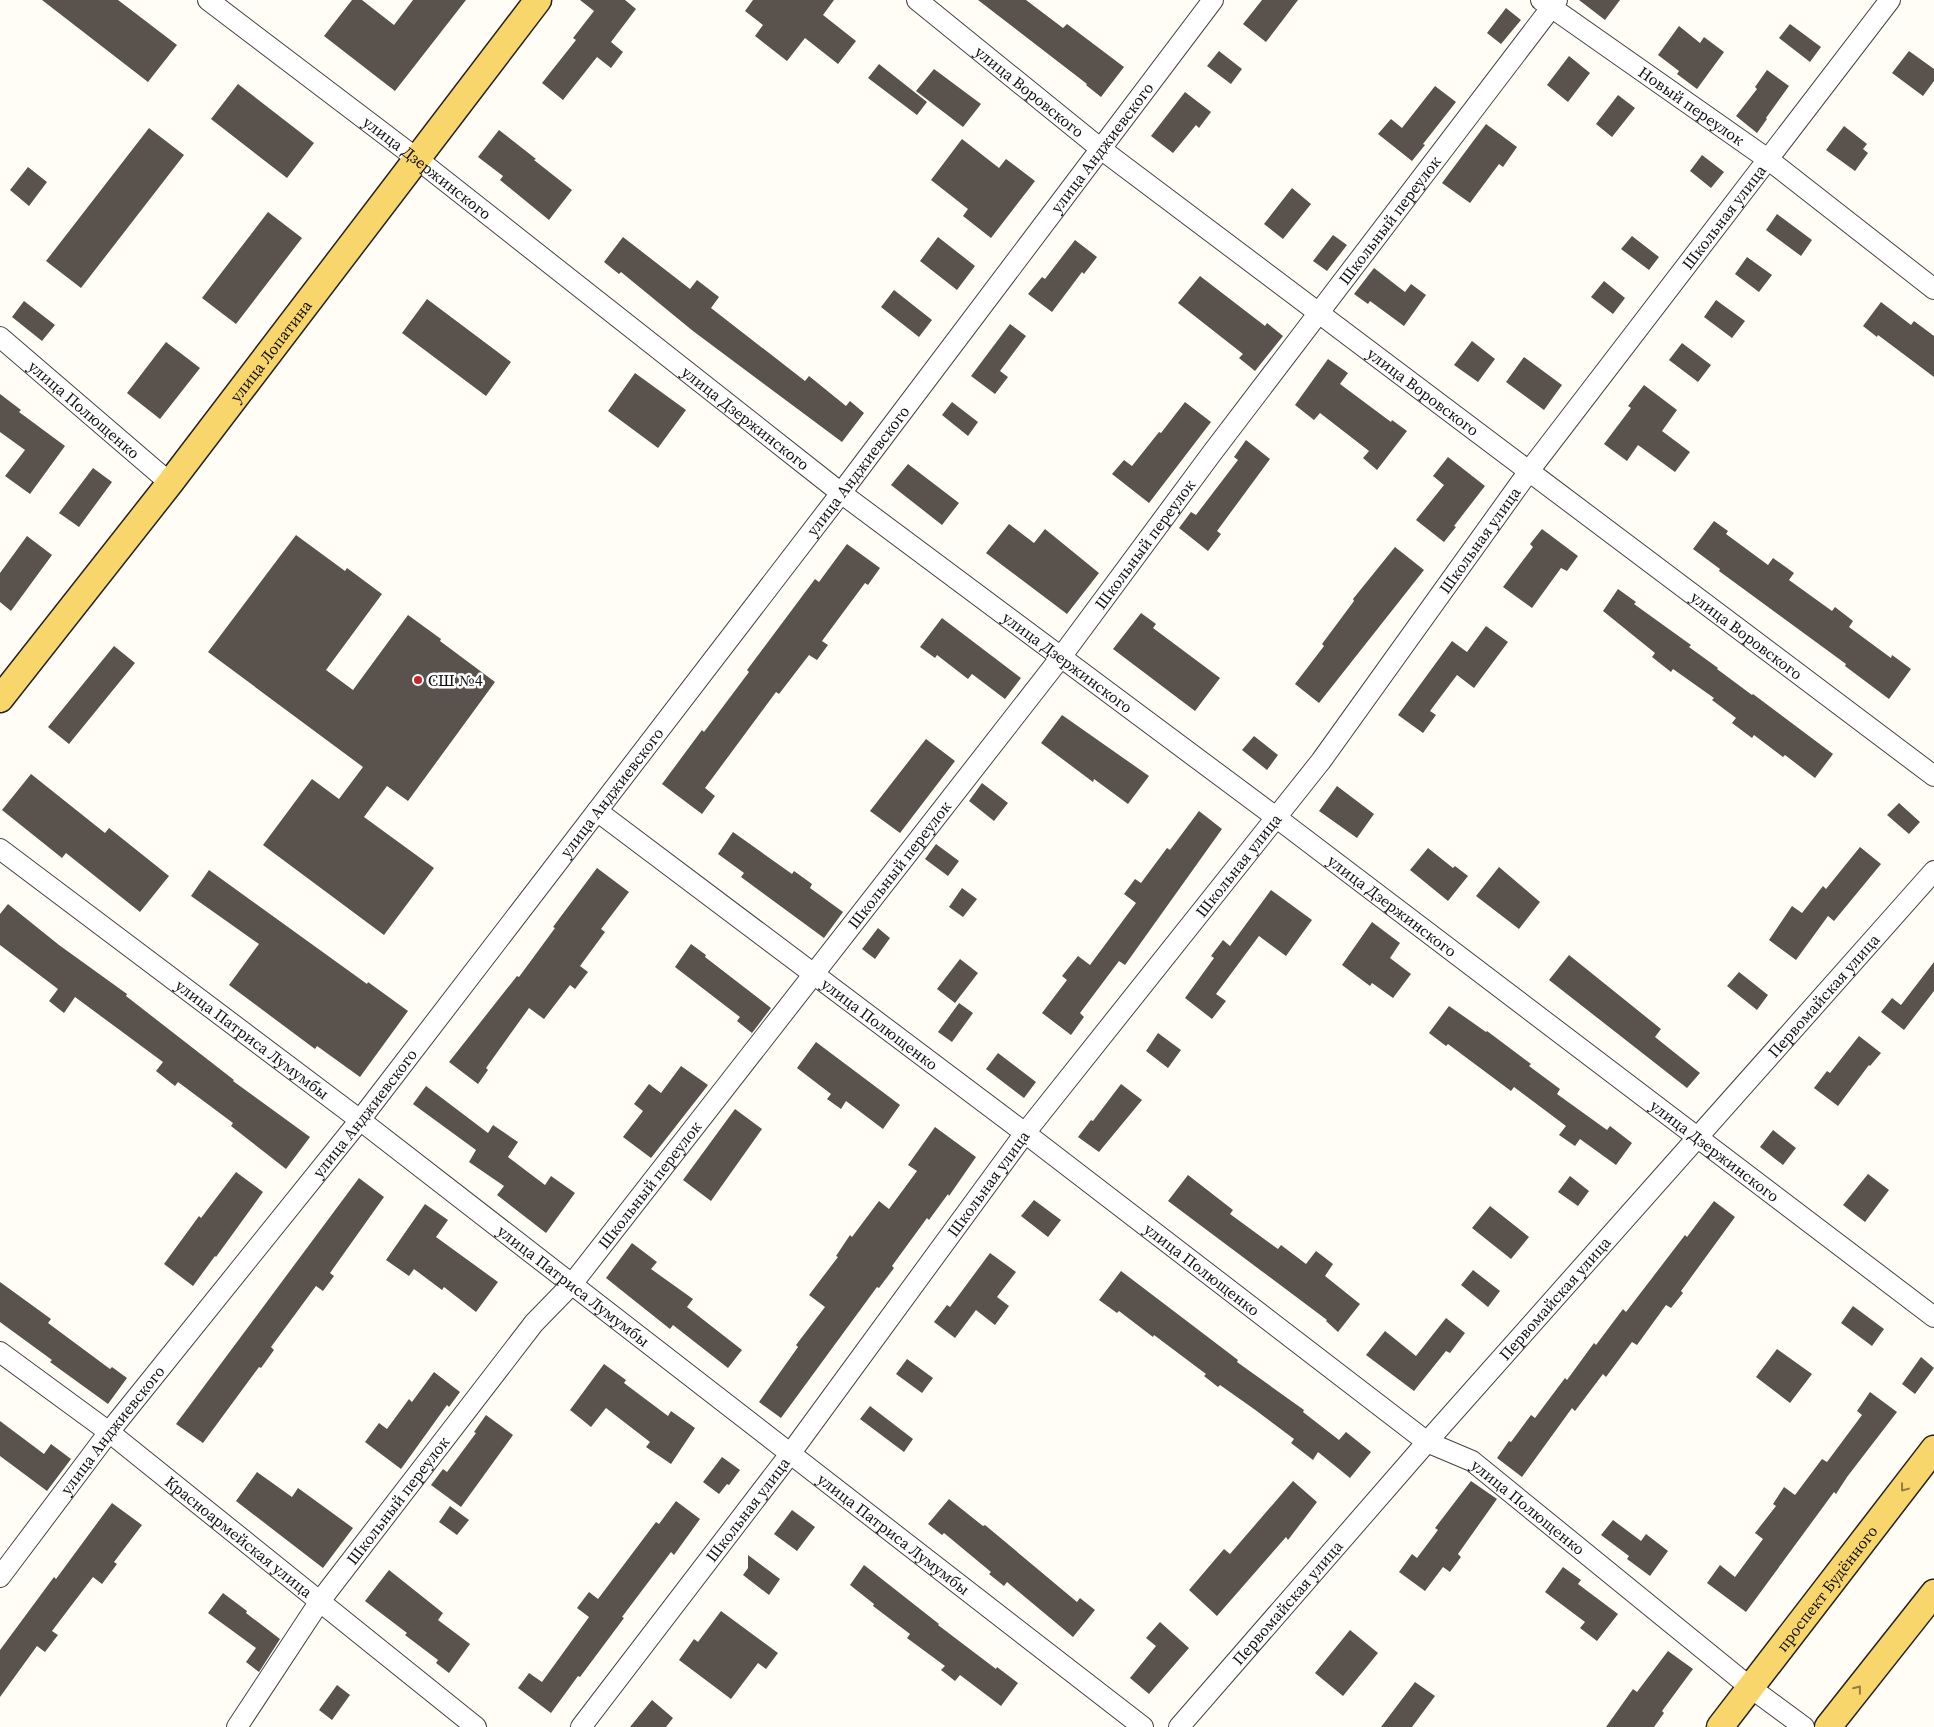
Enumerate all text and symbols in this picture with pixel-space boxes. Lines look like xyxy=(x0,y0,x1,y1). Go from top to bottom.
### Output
street label: улица Воровского xyxy=(970,40,1089,142)
street label: Новый переулок xyxy=(1634,61,1749,151)
street label: улица Анджиевского xyxy=(1045,77,1158,217)
street label: улица Дзержинского xyxy=(359,111,496,225)
street label: Школьный переулок xyxy=(1333,151,1446,289)
street label: Школьная улица xyxy=(1676,159,1771,274)
street label: улица Лопатина xyxy=(225,294,317,407)
street label: улица Воровского xyxy=(1363,342,1484,441)
street label: улица Полющенко xyxy=(24,355,145,464)
street label: улица Дзержинского xyxy=(677,361,814,475)
street label: улица Анджиевского xyxy=(801,401,914,540)
street label: Школьный переулок xyxy=(1089,474,1200,613)
street label: Школьная улица xyxy=(1434,481,1526,598)
street label: улица Воровского xyxy=(1686,586,1807,685)
street label: улица Дзержинского xyxy=(998,606,1137,718)
place label: СШ №4 xyxy=(428,669,483,691)
marker: СШ №4 xyxy=(412,674,424,686)
street label: улица Анджиевского xyxy=(555,723,669,862)
street label: Школьный переулок xyxy=(842,796,956,933)
street label: Школьная улица xyxy=(1190,808,1287,922)
street label: улица Дзержинского xyxy=(1323,849,1462,962)
street label: Первомайская улица xyxy=(1763,928,1885,1062)
street label: улица Полющенко xyxy=(817,973,943,1075)
street label: улица Патриса Лумумбы xyxy=(171,974,334,1104)
street label: улица Анджиевского xyxy=(307,1044,422,1182)
street label: улица Дзержинского xyxy=(1646,1094,1784,1207)
street label: Школьный переулок xyxy=(593,1116,706,1253)
street label: Школьная улица xyxy=(942,1125,1035,1241)
street label: улица Полющенко xyxy=(1140,1218,1265,1321)
street label: улица Патриса Лумумбы xyxy=(493,1220,654,1352)
street label: Первомайская улица xyxy=(1494,1231,1616,1365)
street label: улица Анджиевского xyxy=(55,1360,170,1499)
street label: Школьный переулок xyxy=(341,1431,454,1569)
street label: Школьная улица xyxy=(700,1452,795,1566)
street label: улица Полющенко xyxy=(1467,1454,1590,1560)
street label: улица Патриса Лумумбы xyxy=(813,1468,975,1600)
street label: Красноармейская улица xyxy=(161,1471,318,1603)
one-way arrow xyxy=(1902,1482,1910,1491)
street label: проспект Будённого xyxy=(1771,1520,1883,1656)
street label: Первомайская улица xyxy=(1227,1535,1348,1670)
one-way arrow xyxy=(1853,1686,1861,1695)

